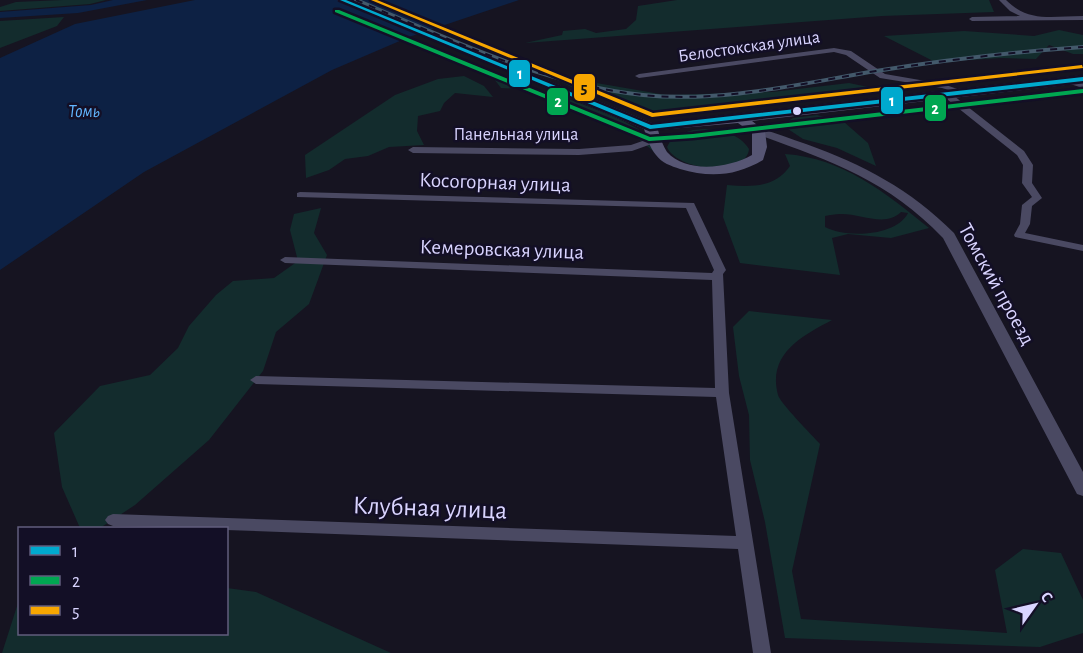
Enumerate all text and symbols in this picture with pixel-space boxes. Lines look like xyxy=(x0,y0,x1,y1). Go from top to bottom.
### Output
street label: Белостокская улица xyxy=(677,28,821,66)
line badge: 1 xyxy=(508,59,531,88)
text: 1 xyxy=(517,66,523,82)
line badge: 5 xyxy=(573,73,596,102)
text: 5 xyxy=(581,80,588,96)
line badge: 1 xyxy=(880,86,904,115)
line badge: 2 xyxy=(546,87,569,116)
text: 1 xyxy=(889,93,895,109)
text: 2 xyxy=(554,94,562,110)
line badge: 2 xyxy=(924,94,947,122)
text: 2 xyxy=(931,101,939,117)
water label: Томь xyxy=(68,103,100,121)
unlabelled marker xyxy=(791,105,803,117)
street label: Панельная улица xyxy=(453,126,579,144)
street label: Косогорная улица xyxy=(419,169,572,196)
street label: Томский проезд xyxy=(955,220,1039,348)
street label: Кемеровская улица xyxy=(419,236,585,263)
street label: Клубная улица xyxy=(352,492,508,524)
legend xyxy=(18,527,228,635)
text: 1 xyxy=(72,543,78,561)
text: 2 xyxy=(72,573,80,591)
north arrow xyxy=(1005,575,1065,635)
text: С xyxy=(1037,589,1056,605)
text: 5 xyxy=(72,603,80,621)

